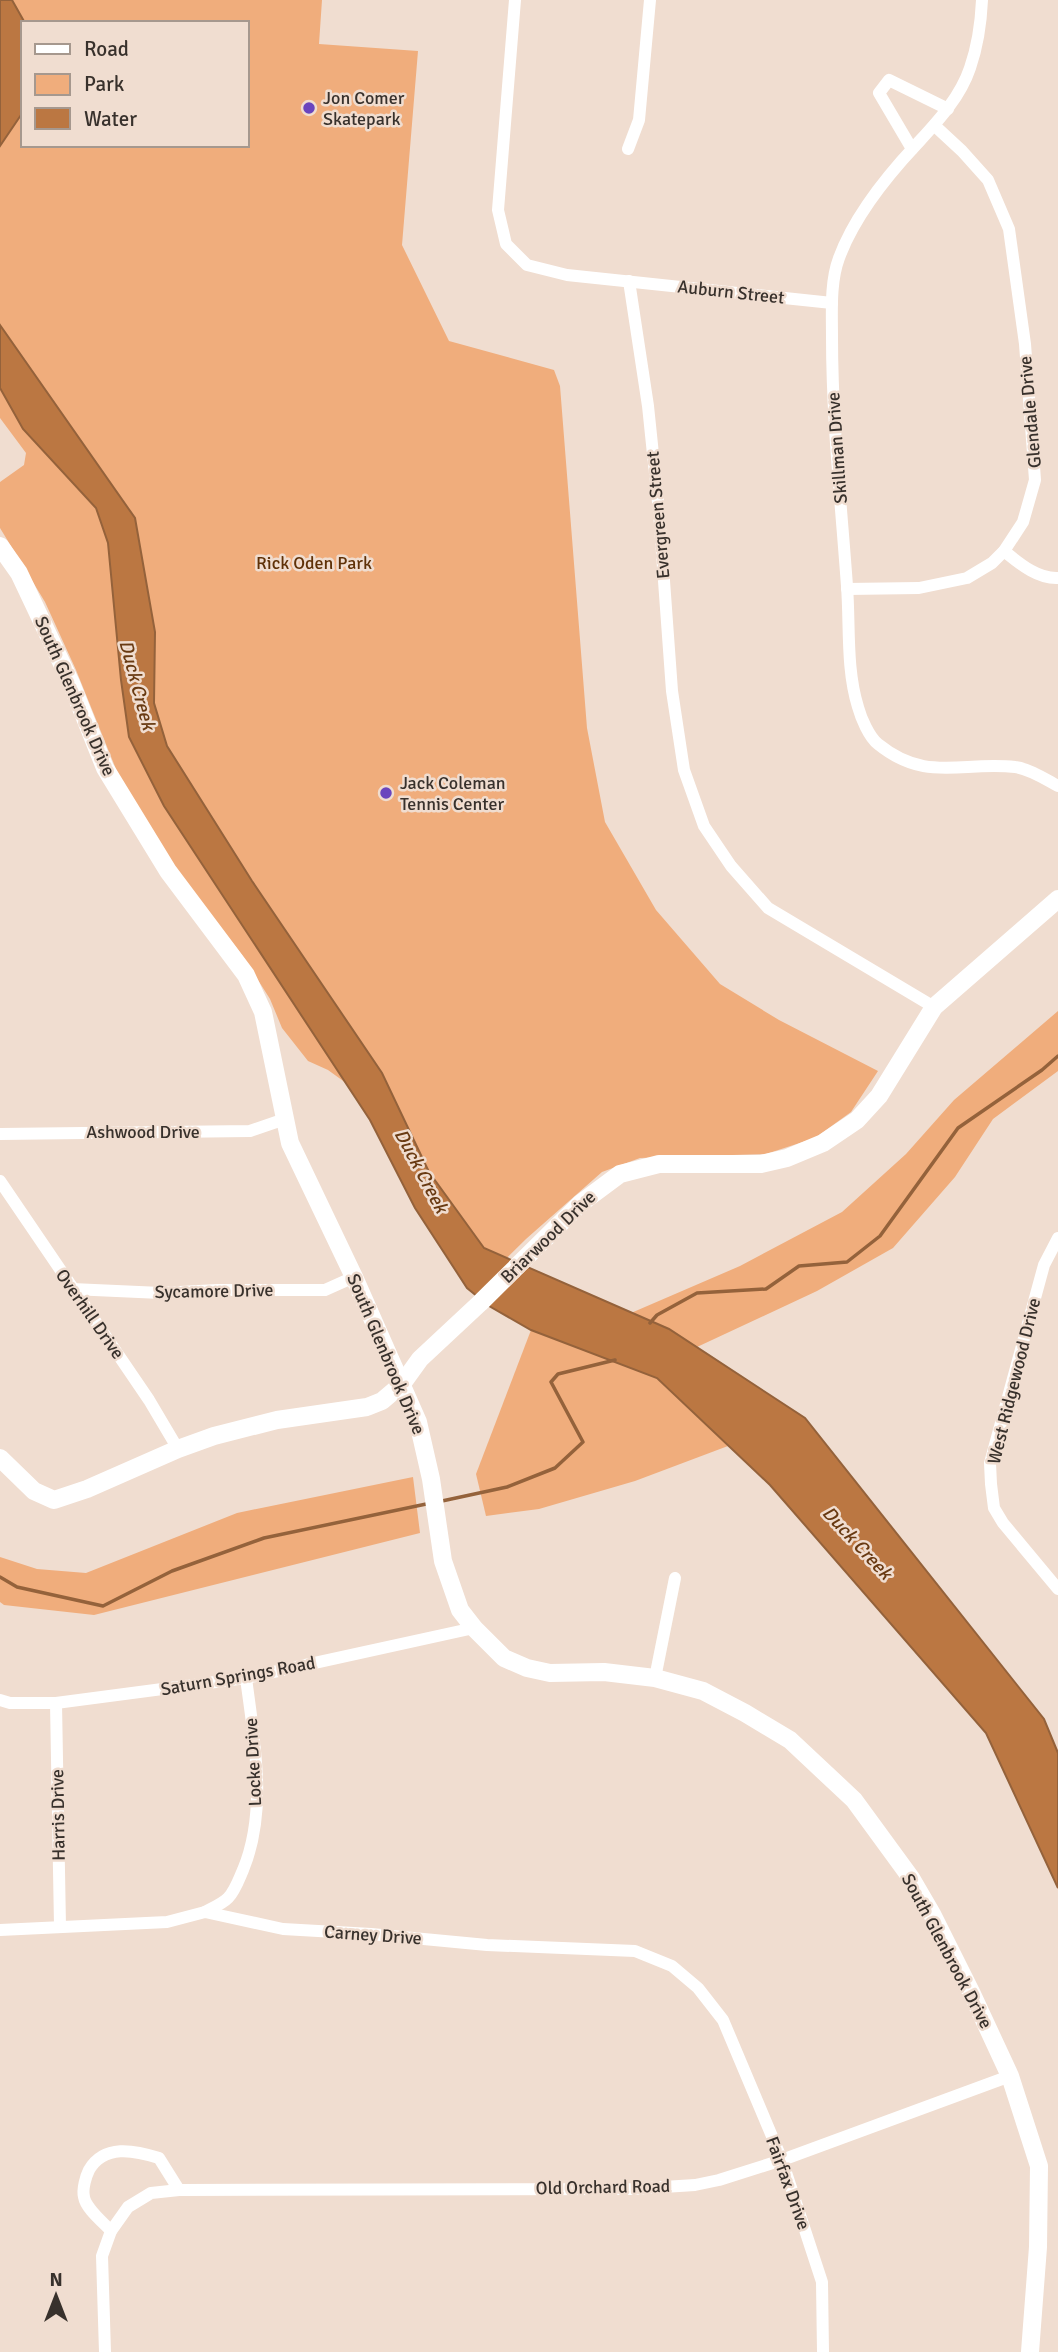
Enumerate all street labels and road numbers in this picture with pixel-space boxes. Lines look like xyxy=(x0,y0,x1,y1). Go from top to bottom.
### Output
street label: Auburn Street xyxy=(676,275,786,309)
street label: Glendale Drive xyxy=(1014,355,1046,469)
street label: Skillman Drive xyxy=(822,392,852,504)
street label: Evergreen Street xyxy=(641,450,675,580)
street label: South Glenbrook Drive xyxy=(30,613,120,779)
street label: Ashwood Drive xyxy=(86,1121,200,1143)
street label: Briarwood Drive xyxy=(496,1186,600,1288)
street label: Overhill Drive xyxy=(51,1265,129,1363)
street label: South Glenbrook Drive xyxy=(342,1270,430,1438)
street label: Sycamore Drive xyxy=(154,1279,274,1303)
street label: West Ridgewood Drive xyxy=(983,1296,1045,1466)
street label: Saturn Springs Road xyxy=(159,1652,317,1700)
street label: Locke Drive xyxy=(240,1717,266,1807)
street label: Harris Drive xyxy=(46,1769,70,1861)
street label: South Glenbrook Drive xyxy=(897,1870,997,2032)
street label: Carney Drive xyxy=(323,1921,423,1949)
street label: Fairfax Drive xyxy=(761,2133,815,2233)
street label: Old Orchard Road xyxy=(536,2175,670,2199)

